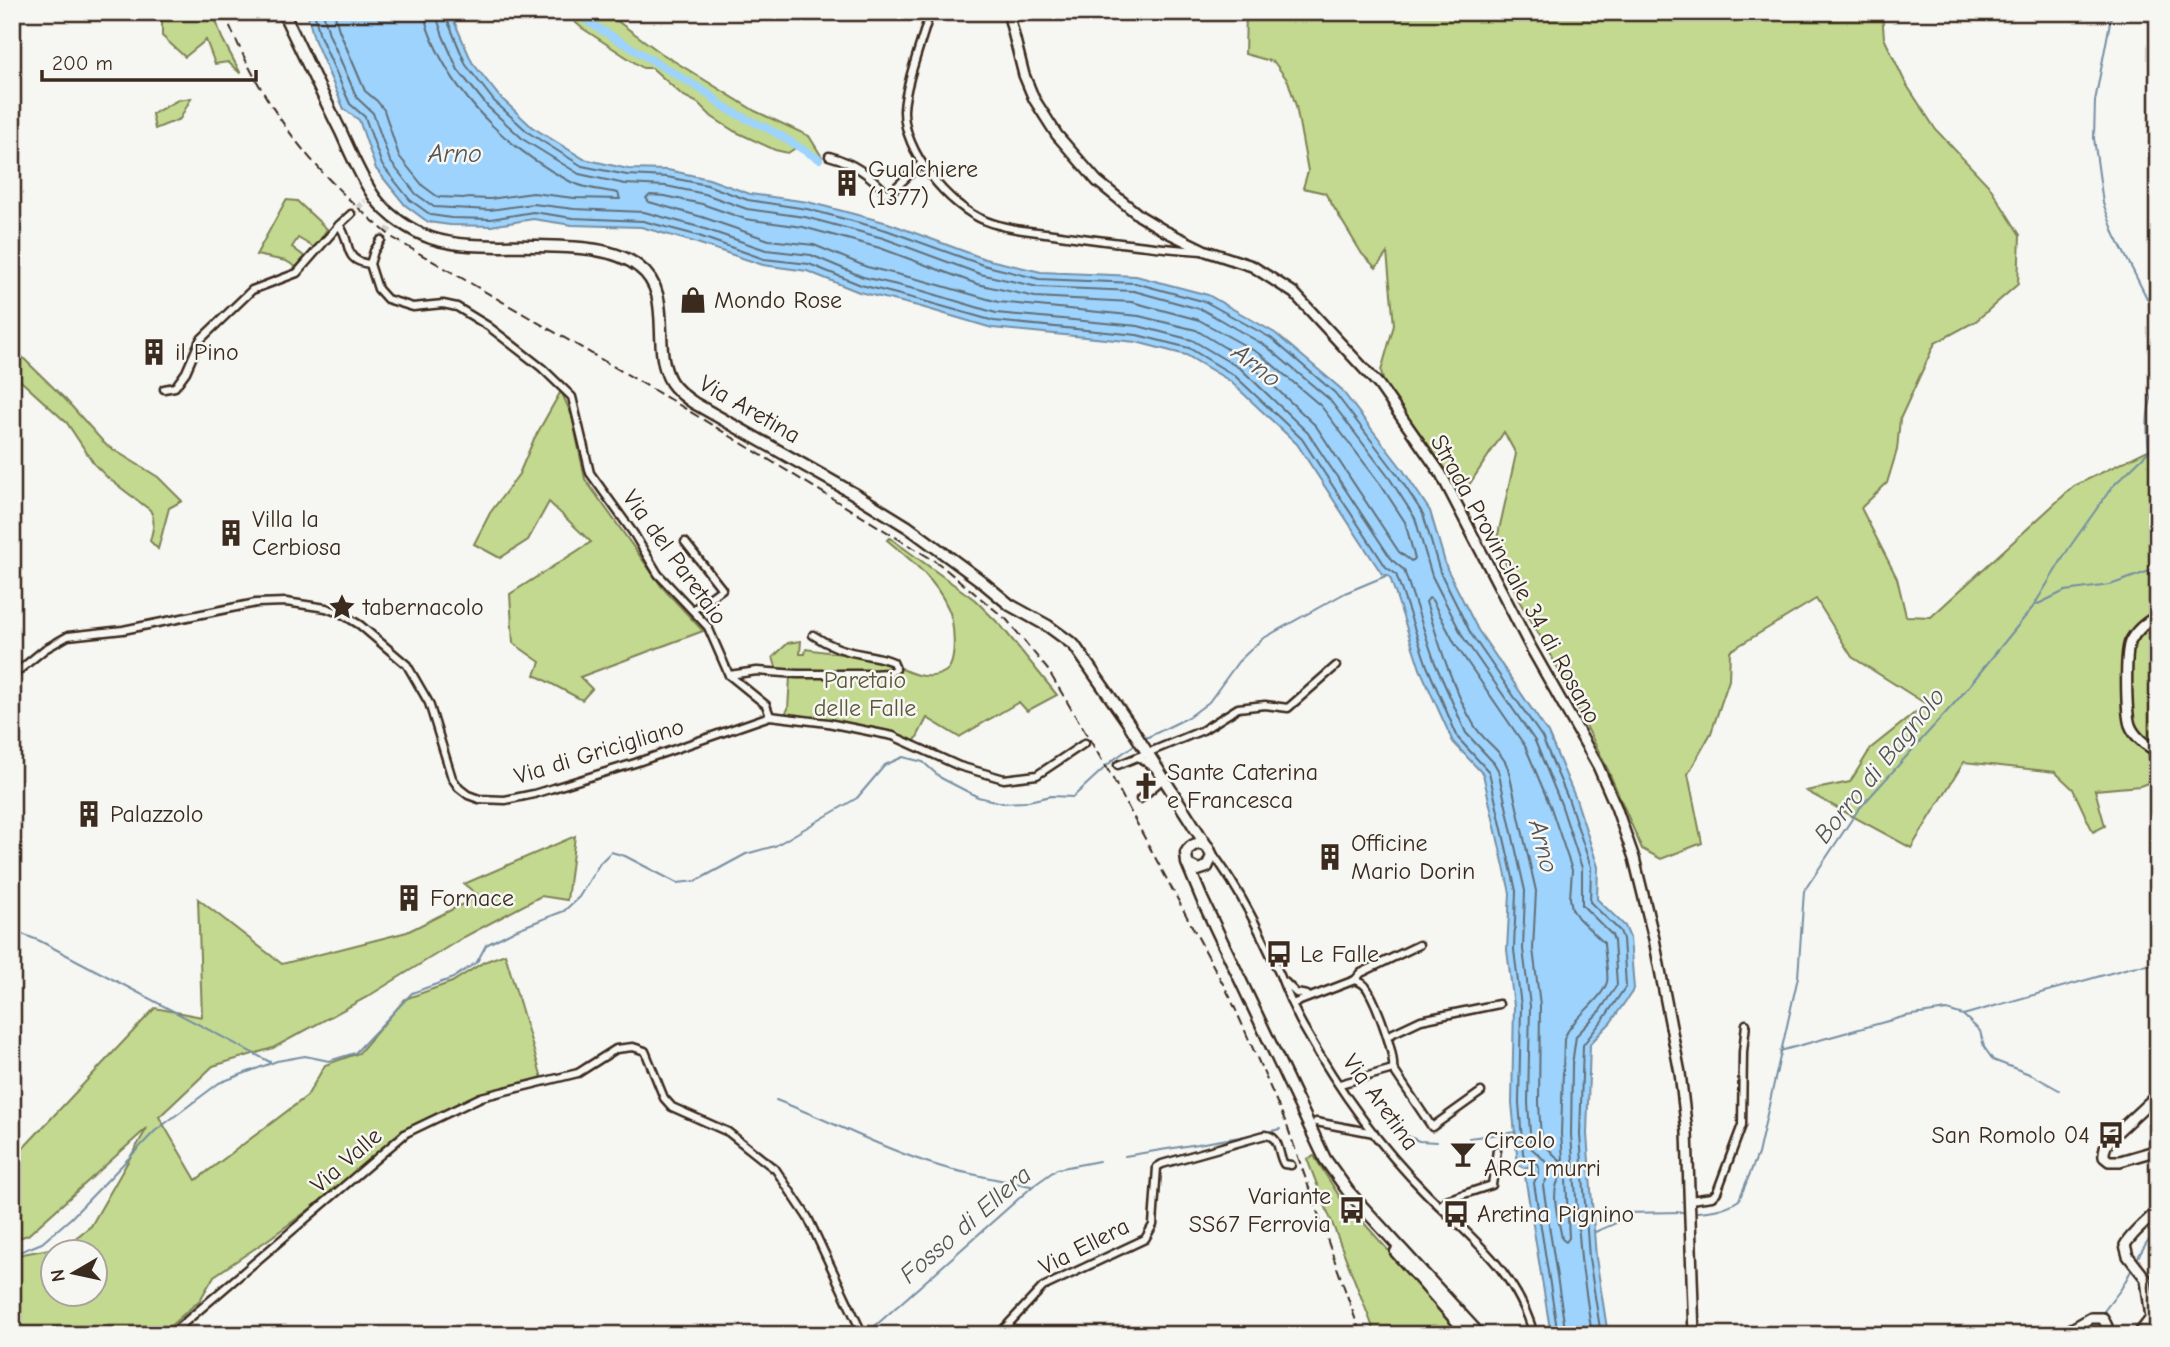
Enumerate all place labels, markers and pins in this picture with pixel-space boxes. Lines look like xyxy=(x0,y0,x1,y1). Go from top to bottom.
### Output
place label: Gualchiere (1377) xyxy=(868,155,978,211)
building icon: Gualchiere (1377) xyxy=(832,168,862,198)
shop icon: Mondo Rose xyxy=(678,285,708,315)
place label: Mondo Rose xyxy=(714,286,842,314)
building icon: il Pino xyxy=(139,337,169,367)
place label: il Pino xyxy=(175,338,239,366)
place label: Villa la Cerbiosa xyxy=(252,505,341,561)
building icon: Villa la Cerbiosa xyxy=(216,518,246,548)
place icon: tabernacolo xyxy=(327,592,357,622)
place label: tabernacolo xyxy=(362,593,484,621)
place label: Sante Caterina e Francesca xyxy=(1167,758,1318,814)
church icon: Sante Caterina e Francesca xyxy=(1131,771,1161,801)
building icon: Palazzolo xyxy=(74,799,104,829)
place label: Palazzolo xyxy=(110,800,203,828)
place label: Officine Mario Dorin xyxy=(1351,829,1475,885)
building icon: Officine Mario Dorin xyxy=(1315,842,1345,872)
building icon: Fornace xyxy=(394,883,424,913)
place label: Fornace xyxy=(430,884,514,912)
bus stop icon: Le Falle xyxy=(1264,939,1294,969)
place label: Le Falle xyxy=(1300,940,1379,968)
bus stop icon: San Romolo 04 xyxy=(2096,1120,2126,1150)
place label: San Romolo 04 xyxy=(1932,1121,2090,1149)
place label: Circolo ARCI murri xyxy=(1484,1126,1601,1182)
bar icon: Circolo ARCI murri xyxy=(1448,1139,1478,1169)
place label: Variante SS67 Ferrovia xyxy=(1189,1182,1331,1238)
bus stop icon: Variante SS67 Ferrovia xyxy=(1337,1195,1367,1225)
bus stop icon: Aretina Pignino xyxy=(1441,1199,1471,1229)
place label: Aretina Pignino xyxy=(1477,1200,1634,1228)

